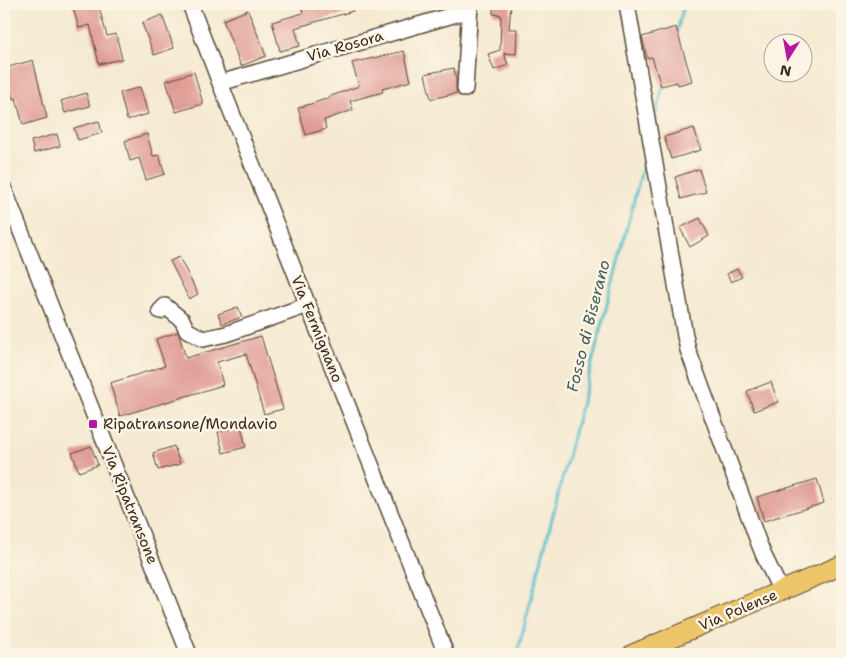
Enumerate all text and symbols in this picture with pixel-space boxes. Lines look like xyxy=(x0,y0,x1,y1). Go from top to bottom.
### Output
street label: Via Rosora xyxy=(304,25,386,66)
north arrow xyxy=(764,32,814,82)
text: N xyxy=(778,61,793,81)
water label: Fosso di Biserano xyxy=(561,257,615,394)
street label: Via Fermignano xyxy=(286,272,348,386)
place label: Ripatransone/Mondavio xyxy=(103,414,277,434)
marker: Ripatransone/Mondavio xyxy=(87,418,99,430)
street label: Via Ripatransone xyxy=(97,443,163,567)
street label: Via Polense xyxy=(696,585,780,635)

